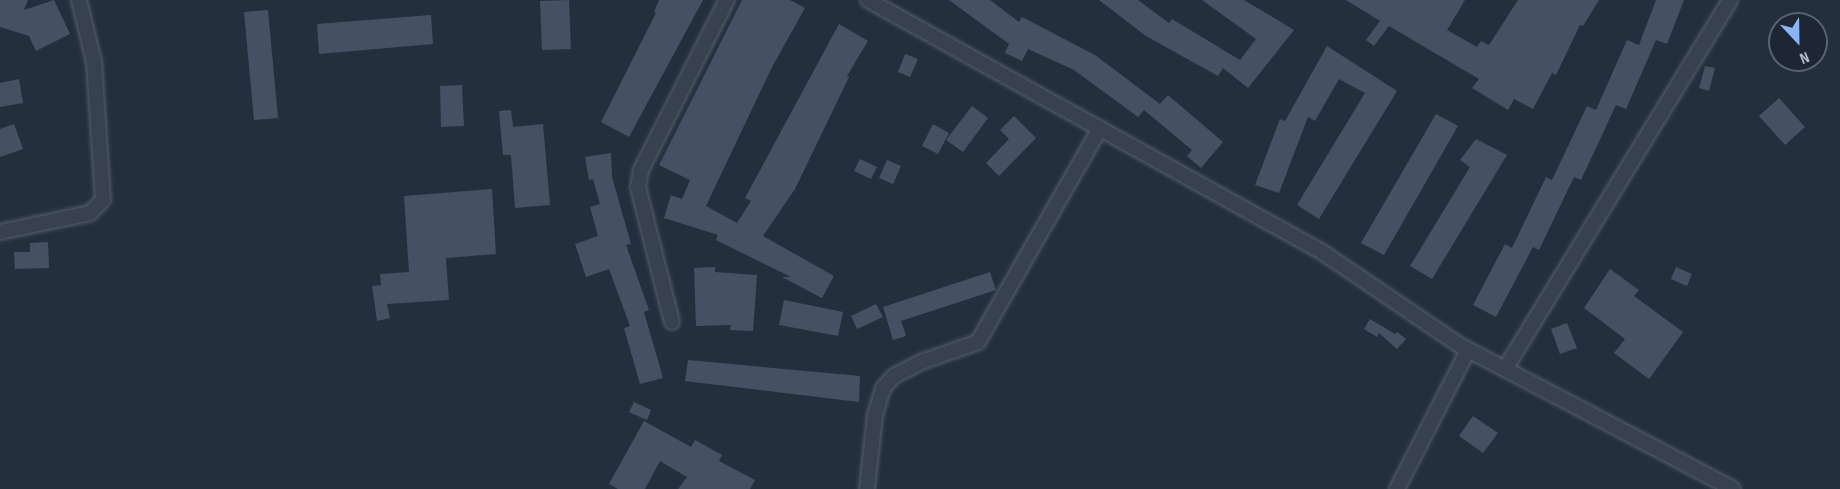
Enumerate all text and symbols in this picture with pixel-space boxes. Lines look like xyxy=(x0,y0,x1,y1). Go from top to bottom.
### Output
north arrow xyxy=(1768,12,1828,72)
text: N xyxy=(1797,47,1812,68)

